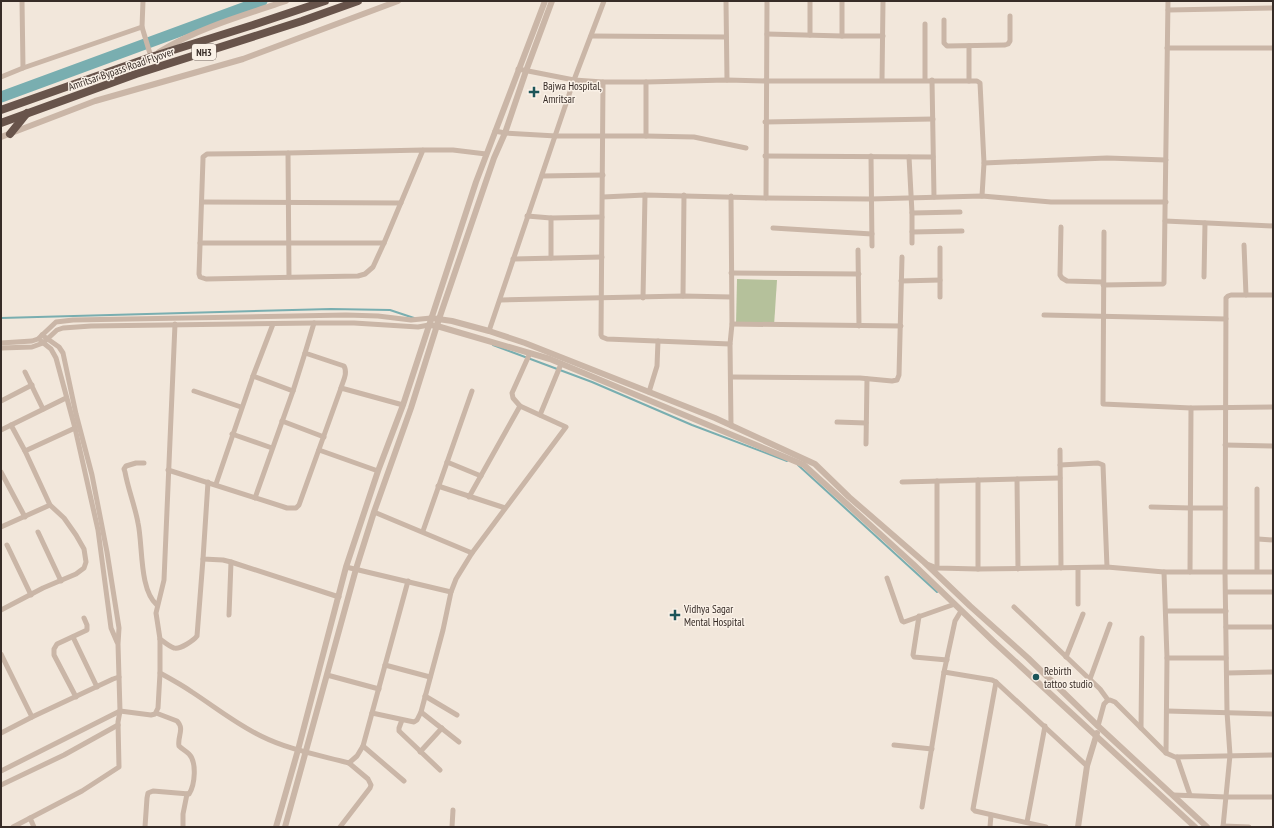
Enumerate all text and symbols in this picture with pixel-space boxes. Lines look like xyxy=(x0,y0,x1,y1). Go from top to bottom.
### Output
street label: Amritsar Bypass Road Flyover xyxy=(66,44,176,94)
road number: NH3 xyxy=(192,44,216,60)
place label: Bajwa Hospital, Amritsar xyxy=(543,79,602,106)
marker: Bajwa Hospital, Amritsar xyxy=(528,86,540,98)
place label: Vidhya Sagar Mental Hospital xyxy=(683,602,745,629)
marker: Vidhya Sagar Mental Hospital xyxy=(669,609,681,621)
place label: Rebirth tattoo studio xyxy=(1044,664,1093,691)
marker: Rebirth tattoo studio xyxy=(1031,672,1041,682)

